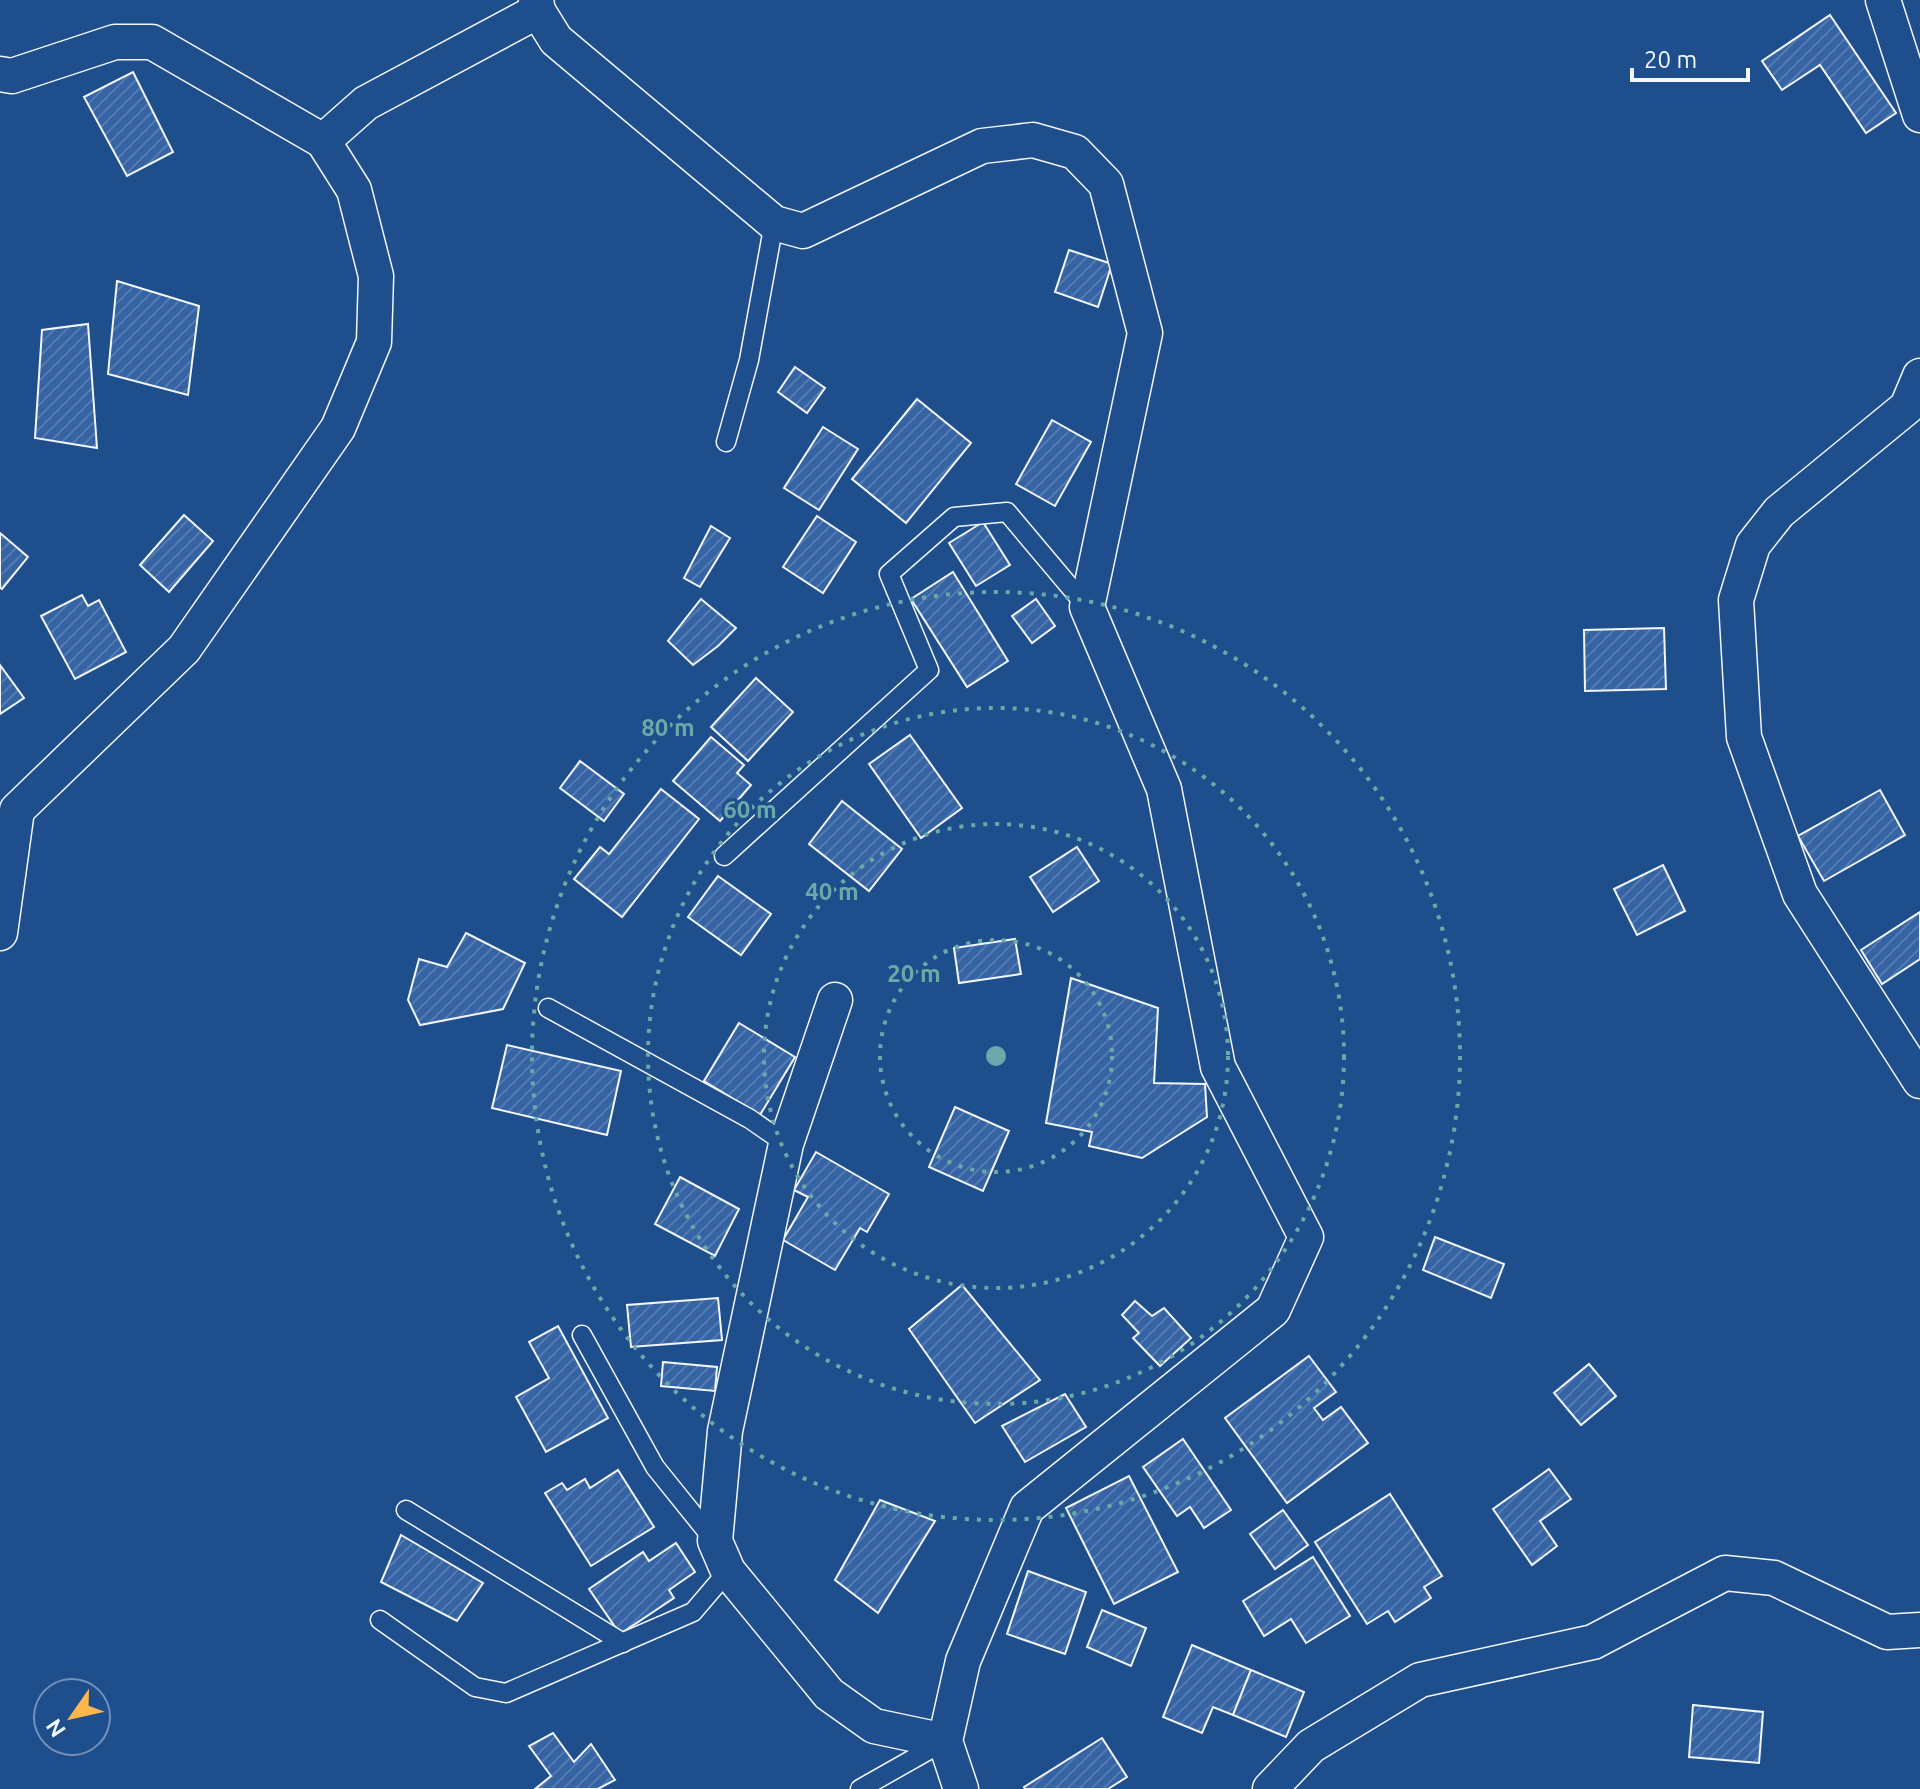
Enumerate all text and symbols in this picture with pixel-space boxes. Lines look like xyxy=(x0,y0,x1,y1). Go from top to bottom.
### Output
scale bar xyxy=(1632,32,1748,82)
text: 20 m xyxy=(1644,46,1697,73)
text: 80 m xyxy=(641,714,695,741)
text: 60 m xyxy=(723,796,777,823)
text: 40 m xyxy=(805,878,859,905)
text: 20 m xyxy=(887,960,941,987)
centre of rings xyxy=(982,1042,1010,1070)
north arrow xyxy=(32,1677,112,1757)
text: N xyxy=(40,1715,70,1742)

